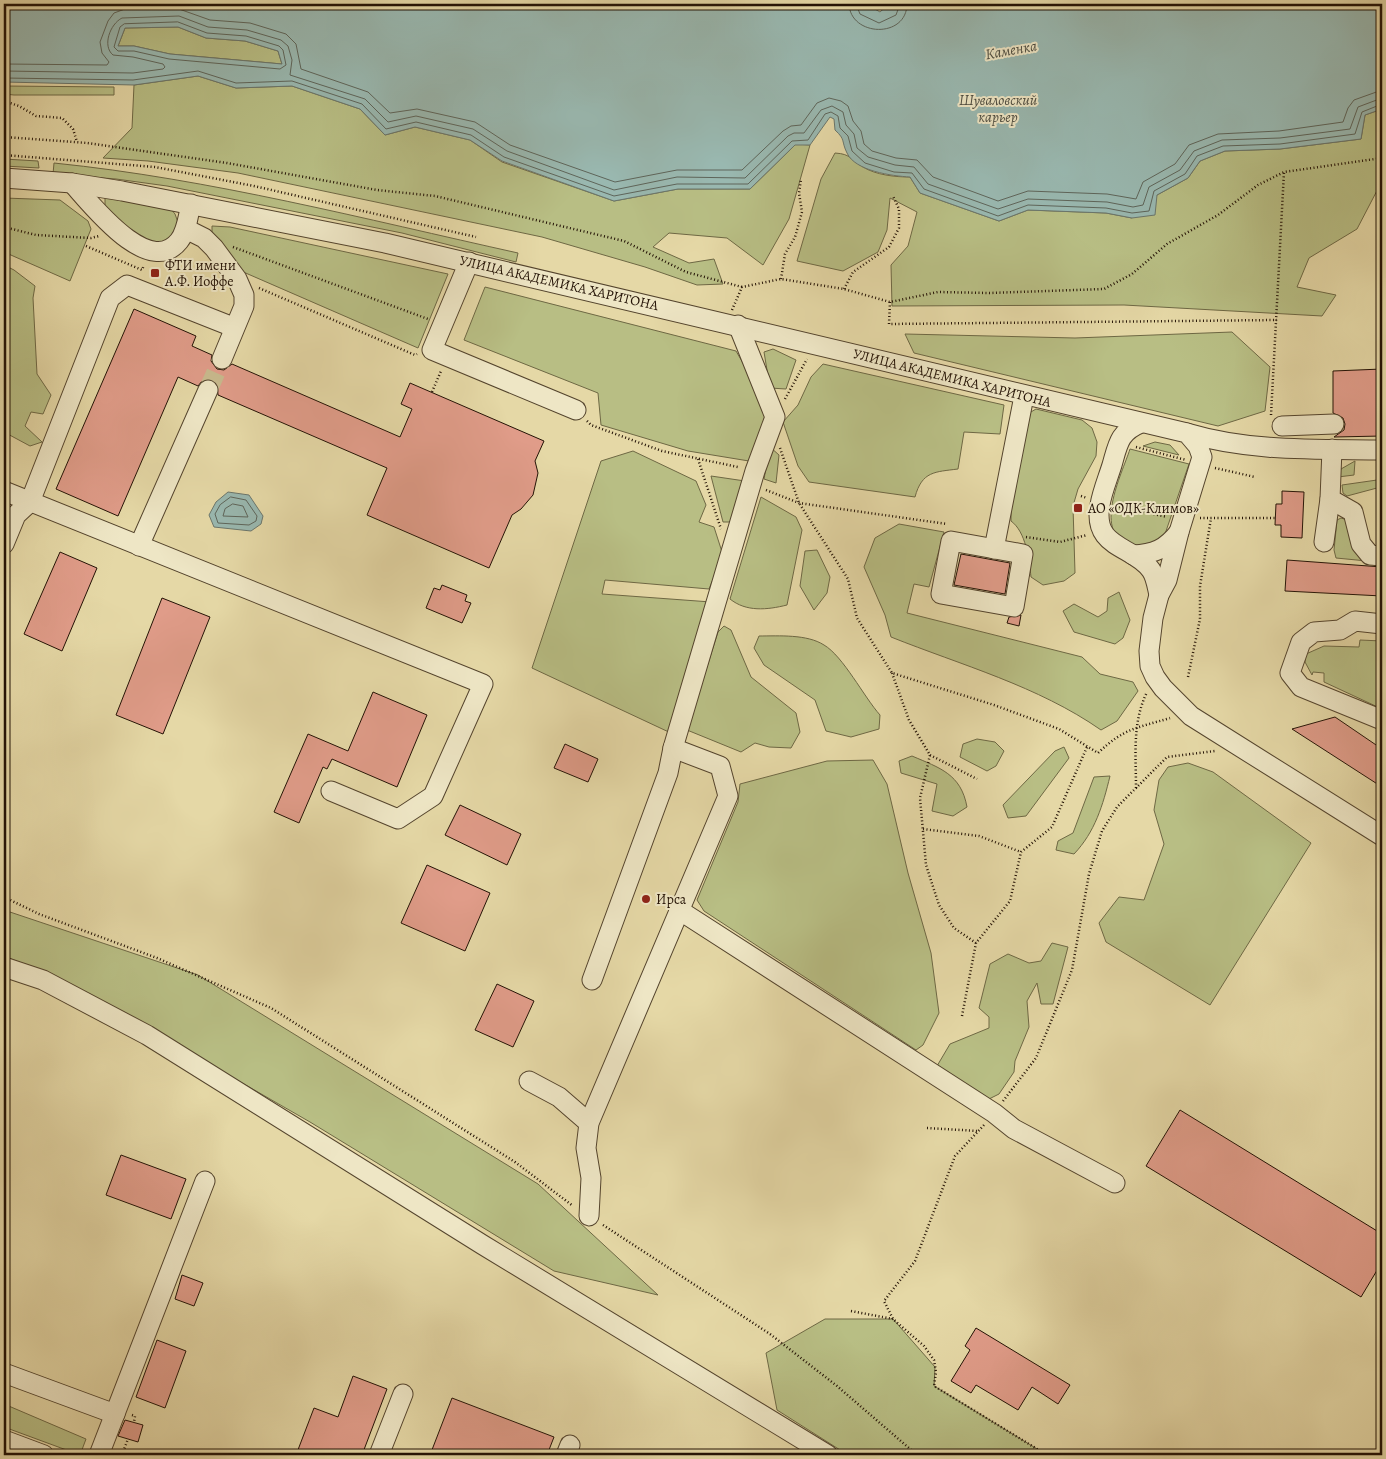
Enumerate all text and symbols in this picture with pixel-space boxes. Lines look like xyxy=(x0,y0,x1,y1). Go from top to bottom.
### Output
water label: Каменка xyxy=(984,36,1038,64)
water label: Шуваловский карьер xyxy=(959,90,1038,127)
street label: УЛИЦА АКАДЕМИКА ХАРИТОНА xyxy=(458,251,661,315)
place label: ФТИ имени А.Ф. Иоффе xyxy=(164,256,236,291)
marker: ФТИ имени А.Ф. Иоффе xyxy=(149,267,161,279)
street label: УЛИЦА АКАДЕМИКА ХАРИТОНА xyxy=(851,344,1054,412)
place label: АО «ОДК-Климов» xyxy=(1087,499,1199,518)
marker: АО «ОДК-Климов» xyxy=(1072,502,1084,514)
place label: Ирса xyxy=(656,890,687,909)
marker: Ирса xyxy=(640,893,652,905)

